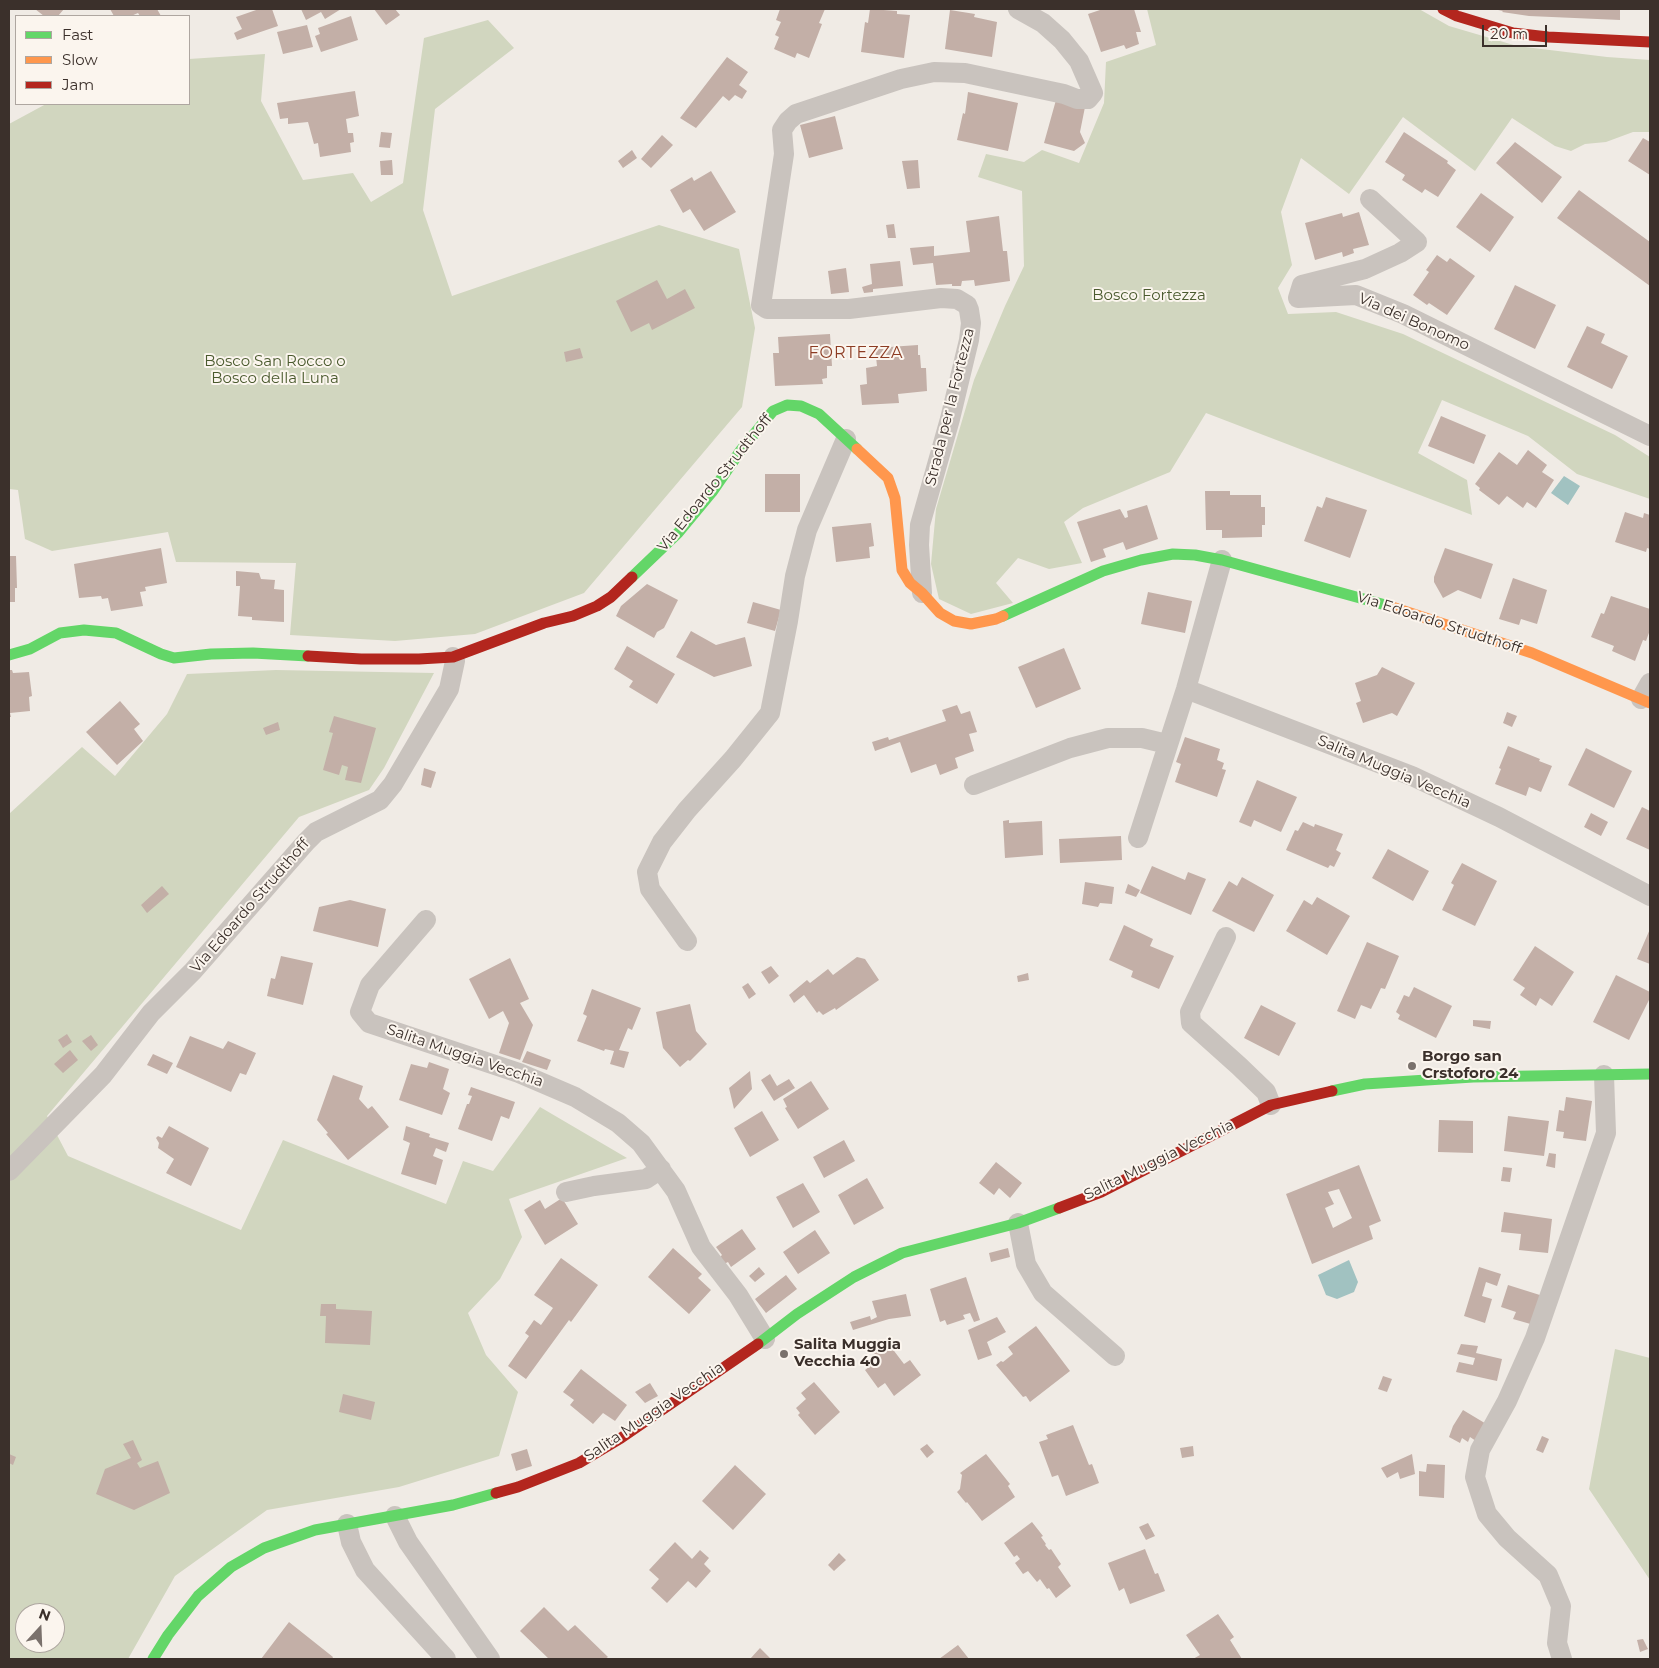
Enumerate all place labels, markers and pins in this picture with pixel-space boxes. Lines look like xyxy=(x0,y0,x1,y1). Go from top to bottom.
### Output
place label: Borgo san Crstoforo 24 xyxy=(1422,1048,1518,1083)
marker: Borgo san Crstoforo 24 xyxy=(1406,1060,1418,1072)
place label: Salita Muggia Vecchia 40 xyxy=(794,1336,901,1371)
marker: Salita Muggia Vecchia 40 xyxy=(778,1348,790,1360)

